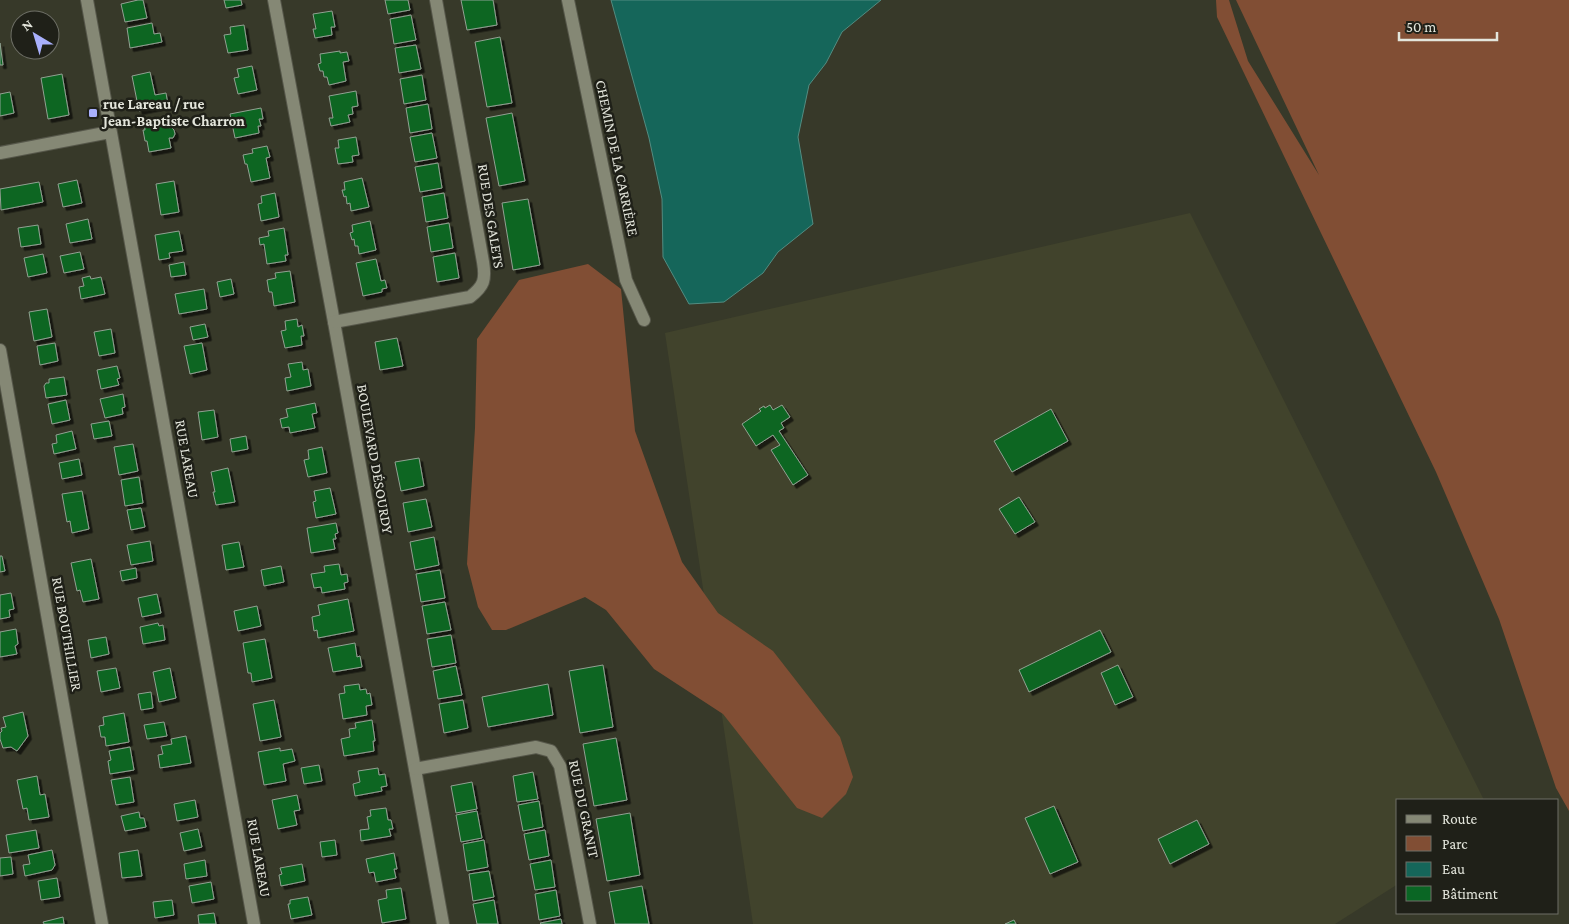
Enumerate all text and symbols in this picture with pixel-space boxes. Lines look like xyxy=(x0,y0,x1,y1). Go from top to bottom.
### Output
north arrow xyxy=(10,10,60,60)
scale bar xyxy=(1399,10,1496,42)
text: N xyxy=(18,15,36,34)
text: 50 m xyxy=(1406,19,1436,35)
street label: CHEMIN DE LA CARRIÈRE xyxy=(593,78,641,238)
place label: rue Lareau / rue Jean-Baptiste Charron xyxy=(101,96,245,129)
marker: rue Lareau / rue Jean-Baptiste Charron xyxy=(87,107,99,119)
street label: RUE DES GALETS xyxy=(475,163,507,269)
street label: BOULEVARD DÉSOURDY xyxy=(354,383,396,535)
street label: RUE LAREAU xyxy=(172,419,202,500)
street label: RUE BOUTHILLIER xyxy=(49,576,85,693)
street label: RUE DU GRANIT xyxy=(566,759,602,859)
legend xyxy=(1396,799,1559,914)
text: Route xyxy=(1442,811,1477,827)
street label: RUE LAREAU xyxy=(244,818,274,899)
text: Parc xyxy=(1442,836,1468,852)
text: Eau xyxy=(1442,861,1465,877)
text: Bâtiment xyxy=(1442,886,1499,902)

